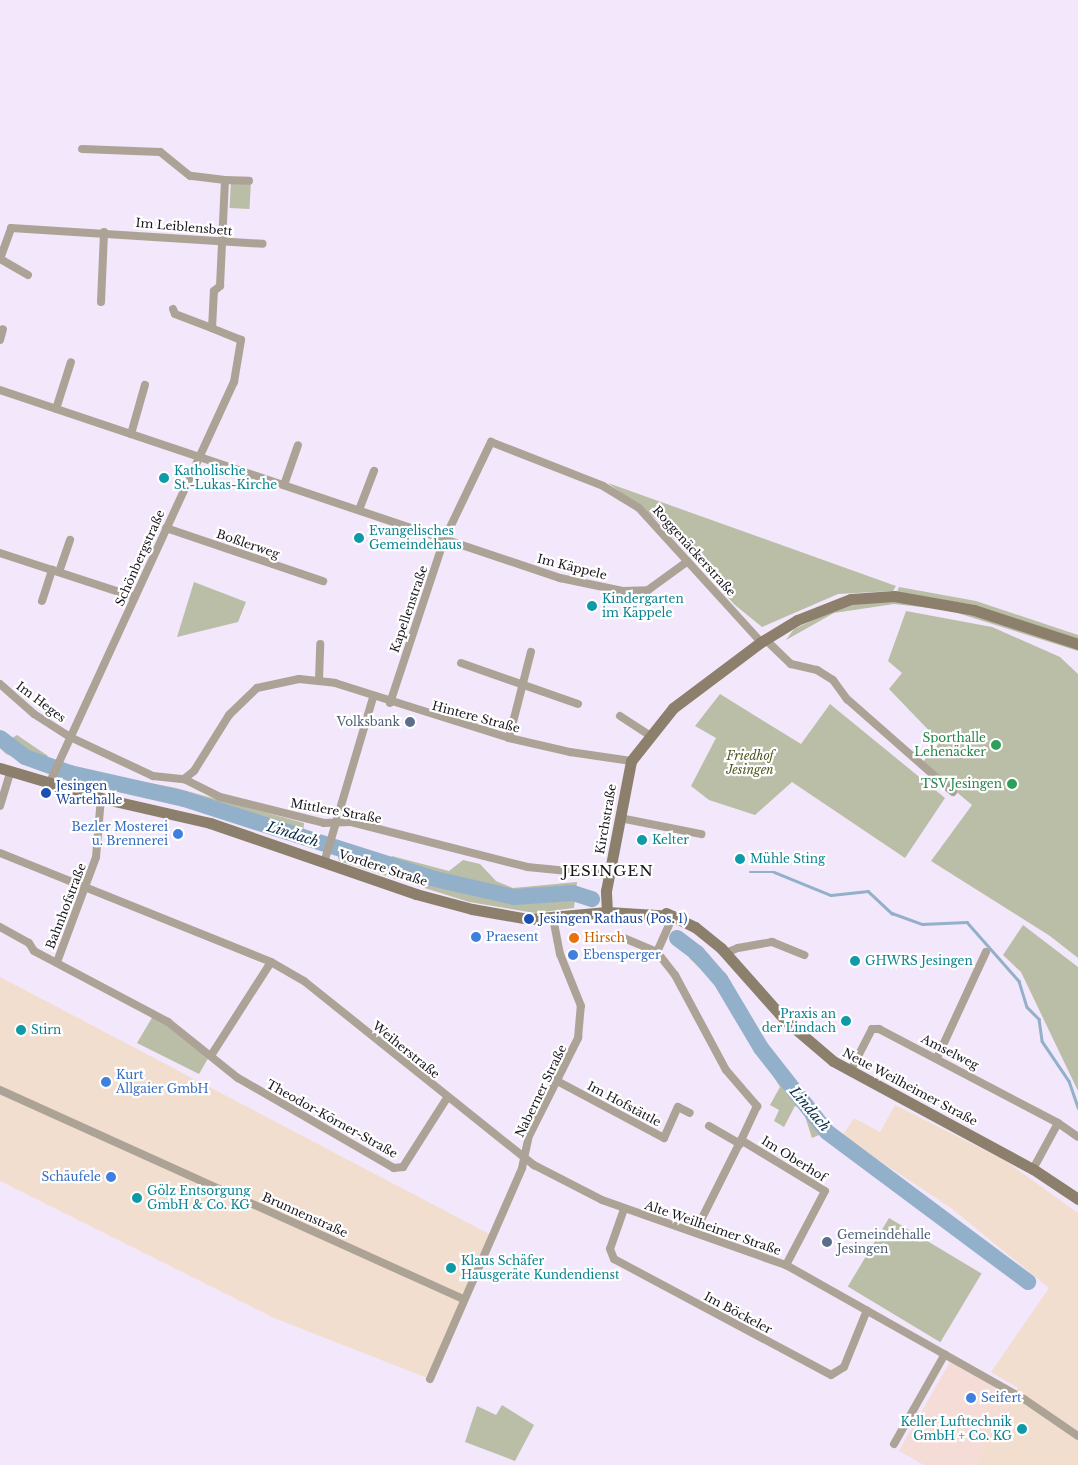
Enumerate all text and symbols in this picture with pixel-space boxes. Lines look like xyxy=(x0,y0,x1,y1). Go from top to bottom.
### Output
street label: Im Leiblensbett xyxy=(135,216,233,238)
place label: Katholische St.-Lukas-Kirche xyxy=(174,464,277,492)
marker: Katholische St.-Lukas-Kirche xyxy=(158,472,170,484)
street label: Roggenäckerstraße xyxy=(650,503,738,599)
street label: Schönbergstraße xyxy=(112,508,168,608)
place label: Evangelisches Gemeindehaus xyxy=(369,524,462,552)
street label: Boßlerweg xyxy=(215,526,281,562)
marker: Evangelisches Gemeindehaus xyxy=(353,532,365,544)
street label: Im Käppele xyxy=(536,551,608,583)
street label: Kapellenstraße xyxy=(387,563,431,655)
place label: Kindergarten im Käppele xyxy=(602,592,684,620)
marker: Kindergarten im Käppele xyxy=(586,600,598,612)
street label: Im Heges xyxy=(13,679,69,725)
street label: Hintere Straße xyxy=(430,698,522,736)
place label: Volksbank xyxy=(337,715,400,729)
marker: Volksbank xyxy=(404,716,416,728)
place label: Sporthalle Lehenäcker xyxy=(914,731,986,759)
marker: Sporthalle Lehenäcker xyxy=(990,739,1002,751)
park label: Friedhof Jesingen xyxy=(726,749,774,777)
place label: TSV Jesingen xyxy=(920,777,1002,791)
marker: TSV Jesingen xyxy=(1006,778,1018,790)
place label: Jesingen Wartehalle xyxy=(56,779,122,807)
street label: Kirchstraße xyxy=(593,783,619,855)
marker: Jesingen Wartehalle xyxy=(40,787,52,799)
street label: Mittlere Straße xyxy=(289,796,383,826)
water label: Lindach xyxy=(265,818,321,850)
place label: Bezler Mosterei u. Brennerei xyxy=(71,820,168,848)
marker: Bezler Mosterei u. Brennerei xyxy=(172,828,184,840)
place label: Kelter xyxy=(652,833,689,847)
marker: Kelter xyxy=(636,834,648,846)
street label: Vordere Straße xyxy=(337,847,429,889)
place label: Mühle Sting xyxy=(750,852,825,866)
marker: Mühle Sting xyxy=(734,853,746,865)
street label: Bahnhofstraße xyxy=(43,861,89,951)
district label: JESINGEN xyxy=(561,862,655,880)
place label: Jesingen Rathaus (Pos. 1) xyxy=(539,912,687,926)
marker: Jesingen Rathaus (Pos. 1) xyxy=(523,913,535,925)
place label: Praesent xyxy=(486,930,539,944)
marker: Praesent xyxy=(470,931,482,943)
place label: Hirsch xyxy=(584,931,625,945)
marker: Hirsch xyxy=(568,932,580,944)
place label: Ebensperger xyxy=(583,948,661,962)
marker: Ebensperger xyxy=(567,949,579,961)
place label: GHWRS Jesingen xyxy=(865,954,973,968)
marker: GHWRS Jesingen xyxy=(849,955,861,967)
place label: Praxis an der Lindach xyxy=(761,1007,836,1035)
marker: Praxis an der Lindach xyxy=(840,1015,852,1027)
street label: Weiherstraße xyxy=(369,1018,443,1082)
place label: Stirn xyxy=(31,1023,61,1037)
marker: Stirn xyxy=(15,1024,27,1036)
street label: Amselweg xyxy=(919,1031,981,1073)
street label: Naberner Straße xyxy=(512,1042,570,1140)
street label: Neue Weilheimer Straße xyxy=(840,1045,980,1129)
place label: Kurt Allgaier GmbH xyxy=(116,1068,209,1096)
marker: Kurt Allgaier GmbH xyxy=(100,1076,112,1088)
street label: Theodor-Körner-Straße xyxy=(264,1077,400,1161)
street label: Im Hofstättle xyxy=(585,1079,663,1129)
water label: Lindach xyxy=(786,1083,834,1135)
street label: Im Oberhof xyxy=(759,1133,829,1185)
place label: Schäufele xyxy=(41,1170,101,1184)
marker: Schäufele xyxy=(105,1171,117,1183)
place label: Gölz Entsorgung GmbH & Co. KG xyxy=(147,1184,251,1212)
street label: Brunnenstraße xyxy=(260,1190,350,1240)
marker: Gölz Entsorgung GmbH & Co. KG xyxy=(131,1192,143,1204)
street label: Alte Weilheimer Straße xyxy=(643,1198,783,1258)
place label: Gemeindehalle Jesingen xyxy=(837,1228,931,1256)
marker: Gemeindehalle Jesingen xyxy=(821,1236,833,1248)
place label: Klaus Schäfer Hausgeräte Kundendienst xyxy=(461,1254,620,1282)
marker: Klaus Schäfer Hausgeräte Kundendienst xyxy=(445,1262,457,1274)
street label: Im Böckeler xyxy=(701,1289,775,1337)
place label: Seifert xyxy=(981,1391,1022,1405)
marker: Seifert xyxy=(965,1392,977,1404)
place label: Keller Lufttechnik GmbH + Co. KG xyxy=(900,1415,1012,1443)
marker: Keller Lufttechnik GmbH + Co. KG xyxy=(1016,1423,1028,1435)

